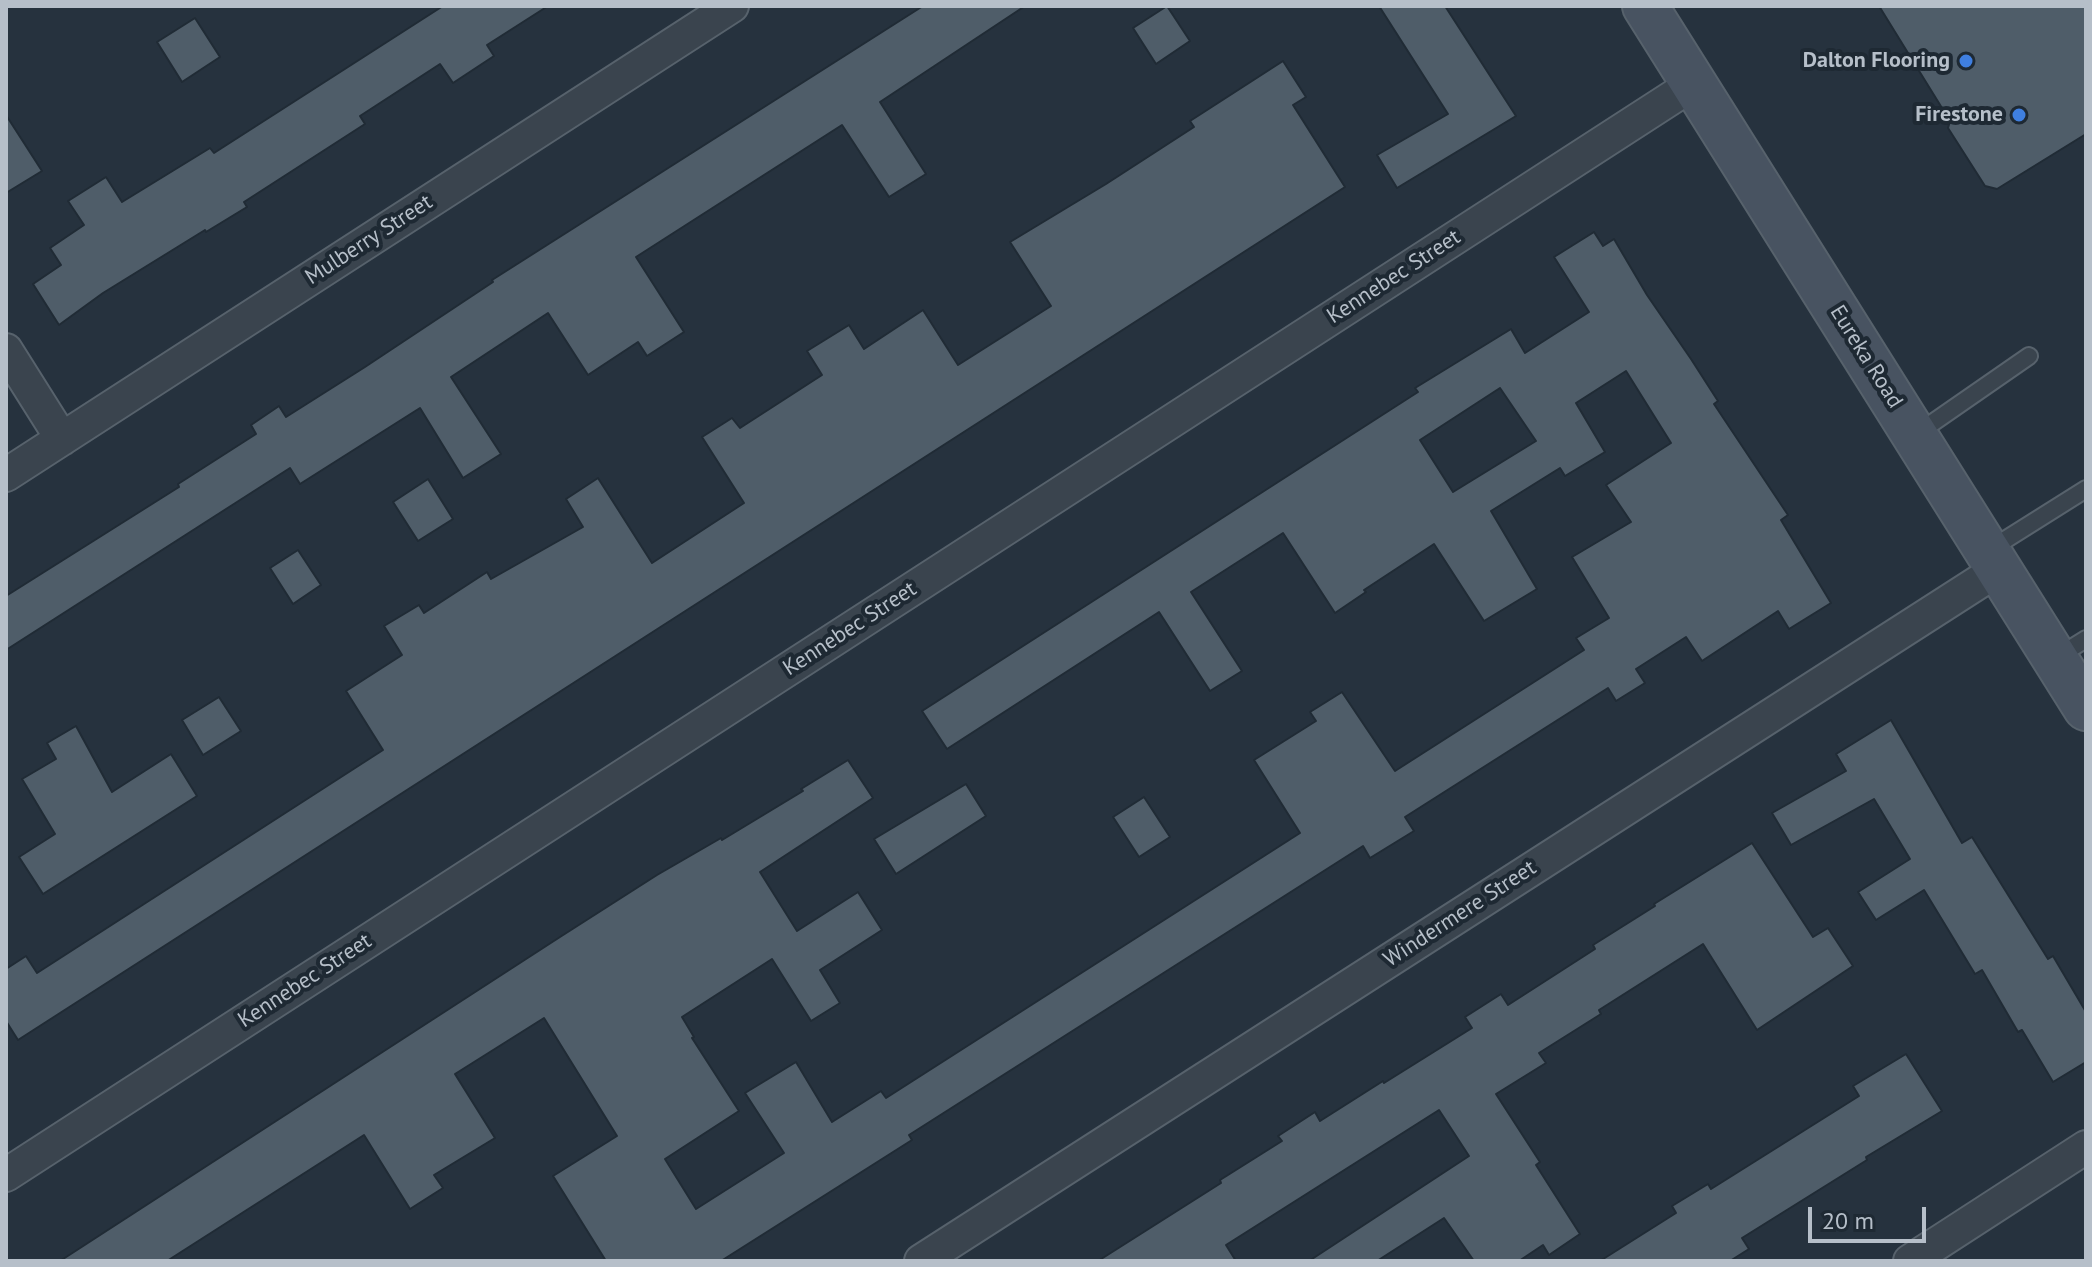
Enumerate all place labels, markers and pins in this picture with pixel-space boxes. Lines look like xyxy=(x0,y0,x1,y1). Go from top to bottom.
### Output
place label: Dalton Flooring xyxy=(1803,48,1950,74)
marker: Dalton Flooring xyxy=(1957,52,1975,70)
place label: Firestone xyxy=(1915,102,2003,128)
marker: Firestone xyxy=(2010,106,2028,124)

